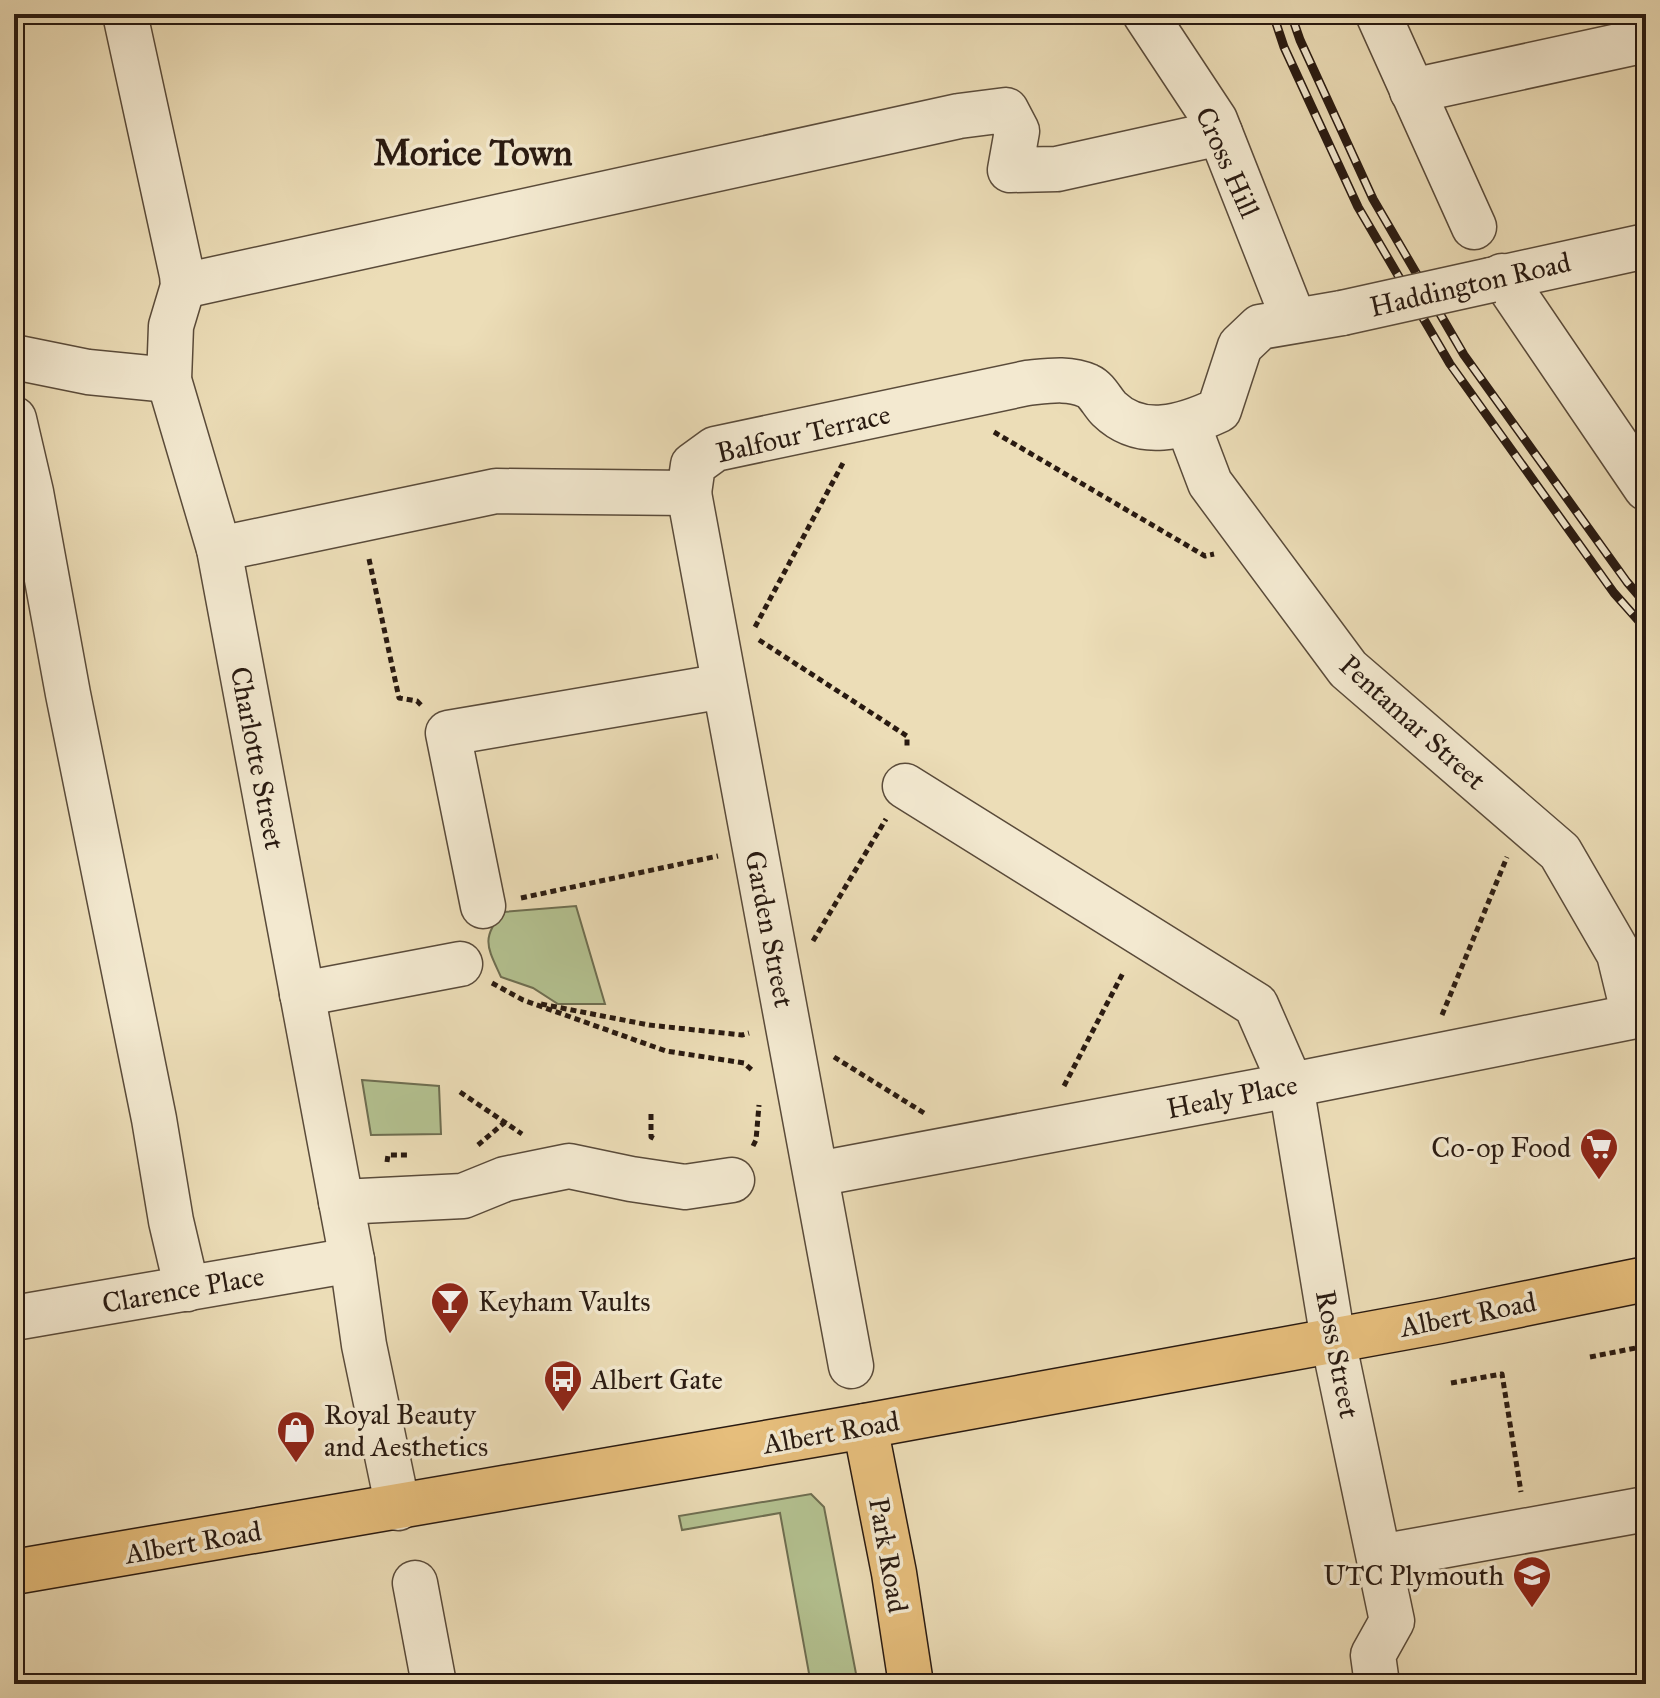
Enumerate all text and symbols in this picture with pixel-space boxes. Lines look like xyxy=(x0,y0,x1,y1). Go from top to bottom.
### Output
street label: Cross Hill xyxy=(1188,102,1268,223)
district label: Morice Town xyxy=(373,131,573,175)
street label: Haddington Road xyxy=(1366,244,1574,325)
street label: Balfour Terrace xyxy=(713,396,894,471)
street label: Pentamar Street xyxy=(1332,647,1493,797)
street label: Charlotte Street xyxy=(223,664,292,853)
street label: Garden Street xyxy=(737,848,802,1011)
street label: Healy Place xyxy=(1164,1067,1301,1126)
supermarket icon: Co-op Food xyxy=(1578,1126,1620,1181)
place label: Co-op Food xyxy=(1431,1130,1571,1165)
street label: Clarence Place xyxy=(99,1258,267,1321)
bar icon: Keyham Vaults xyxy=(429,1280,471,1335)
place label: Keyham Vaults xyxy=(478,1284,651,1319)
street label: Albert Road xyxy=(1396,1284,1539,1345)
street label: Ross Street xyxy=(1308,1287,1367,1421)
bus stop icon: Albert Gate xyxy=(542,1358,584,1413)
place label: Albert Gate xyxy=(590,1362,723,1397)
place label: Royal Beauty and Aesthetics xyxy=(324,1397,488,1464)
street label: Albert Road xyxy=(759,1403,902,1462)
shop icon: Royal Beauty and Aesthetics xyxy=(275,1409,317,1464)
street label: Park Road xyxy=(861,1495,916,1615)
street label: Albert Road xyxy=(121,1513,264,1572)
school or university icon: UTC Plymouth xyxy=(1511,1554,1553,1609)
place label: UTC Plymouth xyxy=(1323,1558,1504,1593)

